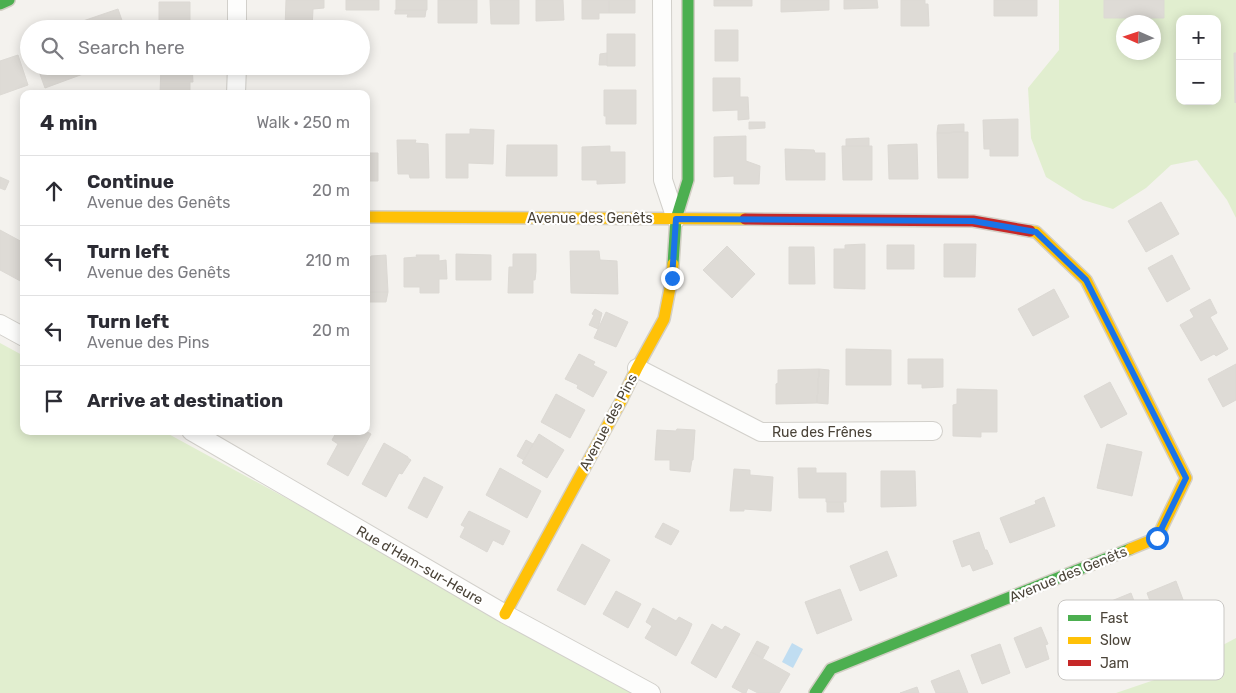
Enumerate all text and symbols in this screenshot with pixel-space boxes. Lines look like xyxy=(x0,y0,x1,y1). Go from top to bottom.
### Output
north arrow xyxy=(1116,15,1161,60)
map controls xyxy=(1176,15,1221,105)
button: + xyxy=(1176,15,1221,60)
search box xyxy=(20,20,370,75)
icon: search xyxy=(38,34,66,62)
text: Search here xyxy=(78,36,185,59)
button: − xyxy=(1176,60,1221,105)
text: 4 min xyxy=(40,110,98,135)
text: Walk · 250 m xyxy=(256,113,350,132)
text: Continue xyxy=(87,170,174,193)
icon: ahead xyxy=(40,177,68,205)
text: 20 m xyxy=(312,181,350,200)
text: Avenue des Genêts xyxy=(87,193,230,212)
street label: Avenue des Genêts xyxy=(527,210,653,227)
text: Turn left xyxy=(87,240,169,263)
icon: left xyxy=(40,247,68,275)
text: 210 m xyxy=(305,251,350,270)
text: Avenue des Genêts xyxy=(87,263,230,282)
route end xyxy=(661,267,684,290)
text: Turn left xyxy=(87,310,169,333)
icon: left xyxy=(40,317,68,345)
text: 20 m xyxy=(312,321,350,340)
text: Avenue des Pins xyxy=(87,333,210,352)
street label: Avenue des Pins xyxy=(576,371,641,474)
icon: arrive xyxy=(40,387,68,415)
text: Arrive at destination xyxy=(87,389,283,412)
street label: Rue des Frênes xyxy=(772,424,872,441)
street label: Rue d'Ham-sur-Heure xyxy=(353,522,486,609)
route start xyxy=(1146,527,1169,550)
street label: Avenue des Genêts xyxy=(1007,543,1130,606)
legend xyxy=(1058,600,1224,680)
text: Fast xyxy=(1100,610,1129,627)
text: Slow xyxy=(1100,632,1131,649)
text: Jam xyxy=(1100,655,1129,672)

